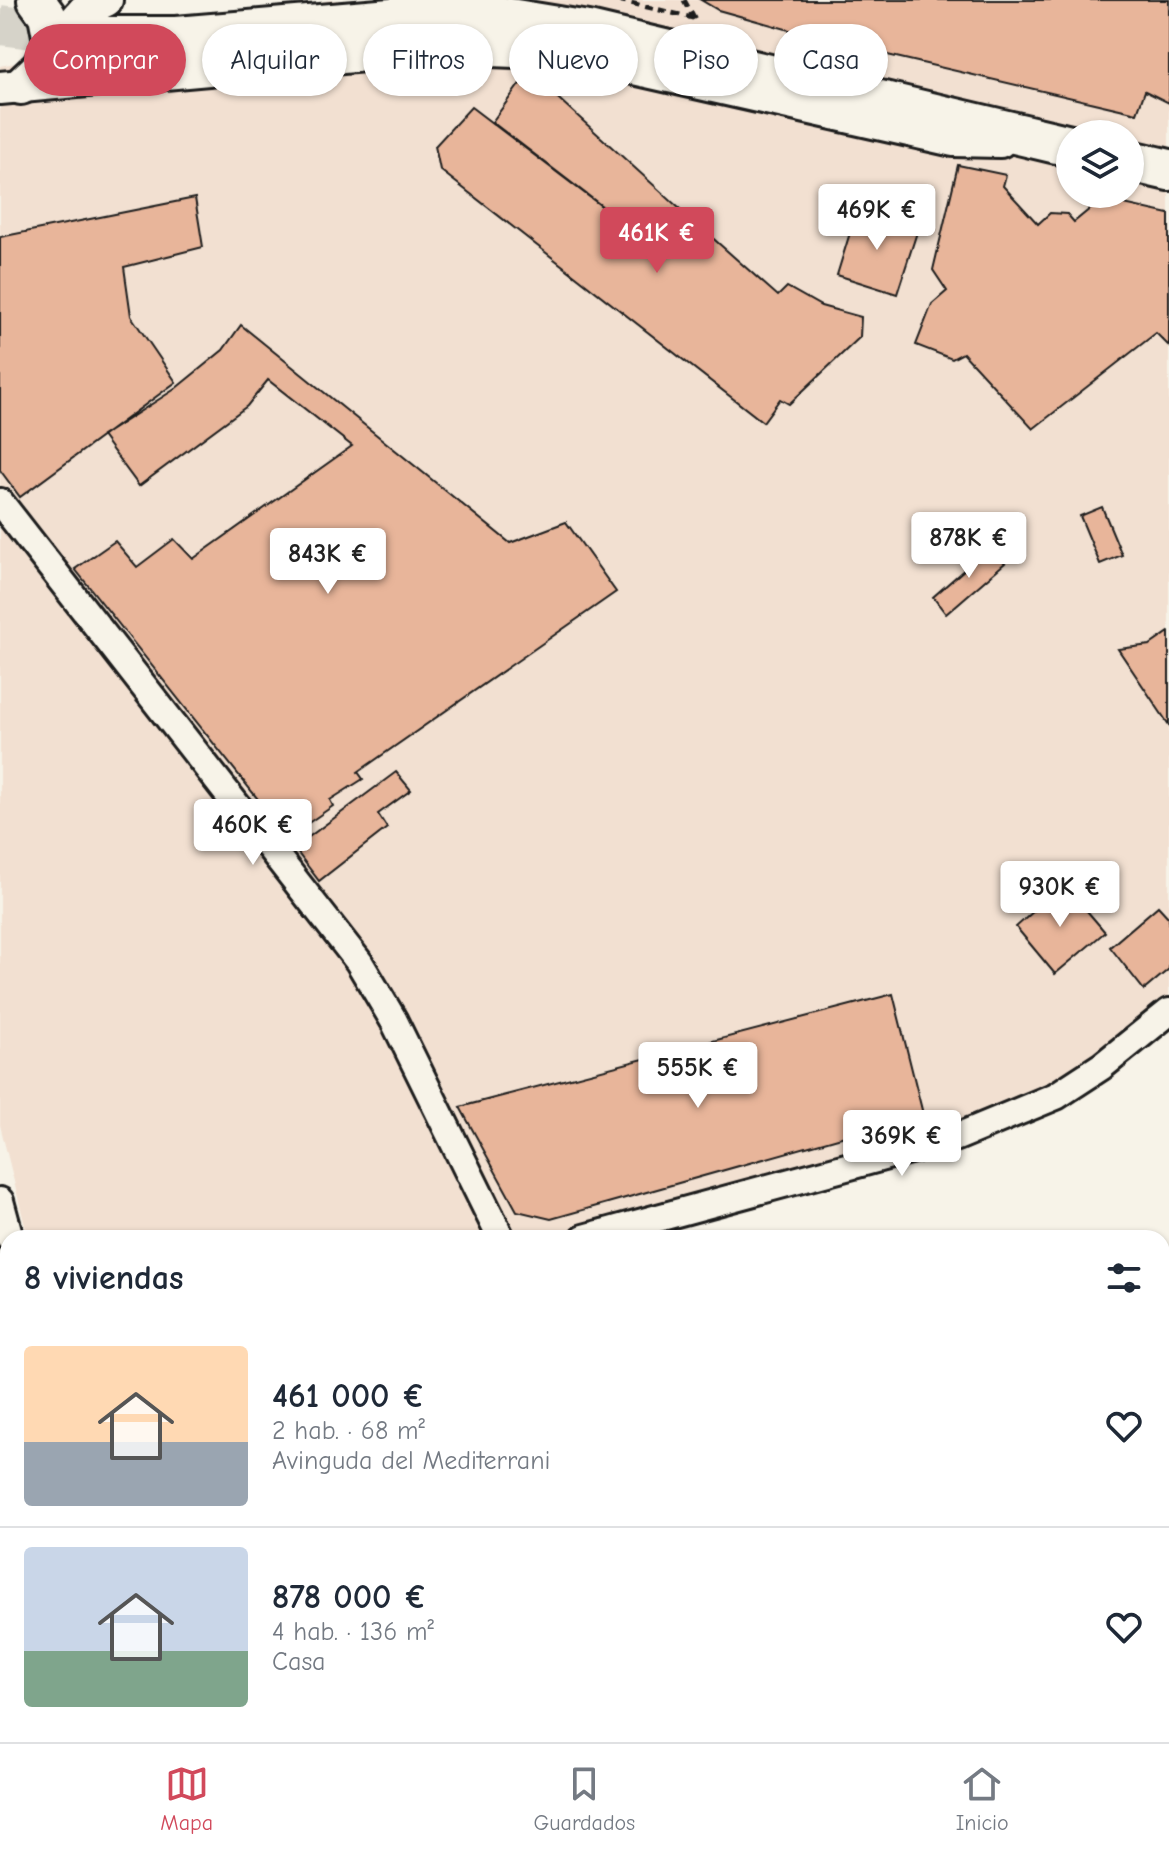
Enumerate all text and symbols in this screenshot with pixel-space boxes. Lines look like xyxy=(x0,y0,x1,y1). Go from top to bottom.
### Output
chip: Comprar xyxy=(24,24,186,96)
chip: Alquilar xyxy=(202,24,347,96)
chip: Filtros xyxy=(363,24,493,96)
chip: Nuevo xyxy=(509,24,638,96)
chip: Piso xyxy=(654,24,758,96)
chip: Casa xyxy=(774,24,888,96)
map controls xyxy=(1056,120,1144,208)
button: layers xyxy=(1056,120,1144,208)
pin: 469K € xyxy=(812,184,942,252)
text: 469K € xyxy=(836,195,918,225)
pin: 461K € xyxy=(592,207,722,275)
text: 461K € xyxy=(618,218,696,248)
pin: 878K € xyxy=(904,512,1034,580)
text: 878K € xyxy=(929,523,1009,553)
pin: 843K € xyxy=(263,528,393,596)
text: 843K € xyxy=(288,539,368,569)
pin: 460K € xyxy=(188,799,318,867)
text: 460K € xyxy=(212,810,294,840)
pin: 930K € xyxy=(995,861,1125,929)
text: 930K € xyxy=(1018,872,1102,902)
pin: 555K € xyxy=(633,1042,763,1110)
text: 555K € xyxy=(656,1053,740,1083)
pin: 369K € xyxy=(837,1110,967,1178)
text: 369K € xyxy=(861,1121,943,1151)
icon: filters xyxy=(1102,1256,1146,1300)
text: 8 viviendas xyxy=(24,1258,184,1298)
text: 461 000 € xyxy=(272,1376,425,1416)
icon: home xyxy=(88,1378,184,1474)
icon: heart xyxy=(1102,1404,1146,1448)
text: 2 hab. · 68 m² xyxy=(272,1416,425,1446)
text: Avinguda del Mediterrani xyxy=(272,1446,550,1476)
text: 878 000 € xyxy=(272,1577,427,1617)
icon: home xyxy=(88,1579,184,1675)
icon: heart xyxy=(1102,1605,1146,1649)
text: 4 hab. · 136 m² xyxy=(272,1617,434,1647)
text: Casa xyxy=(272,1647,326,1677)
tab: Mapa xyxy=(160,1762,213,1836)
tab: Guardados xyxy=(534,1762,635,1836)
tab: Inicio xyxy=(956,1762,1009,1836)

